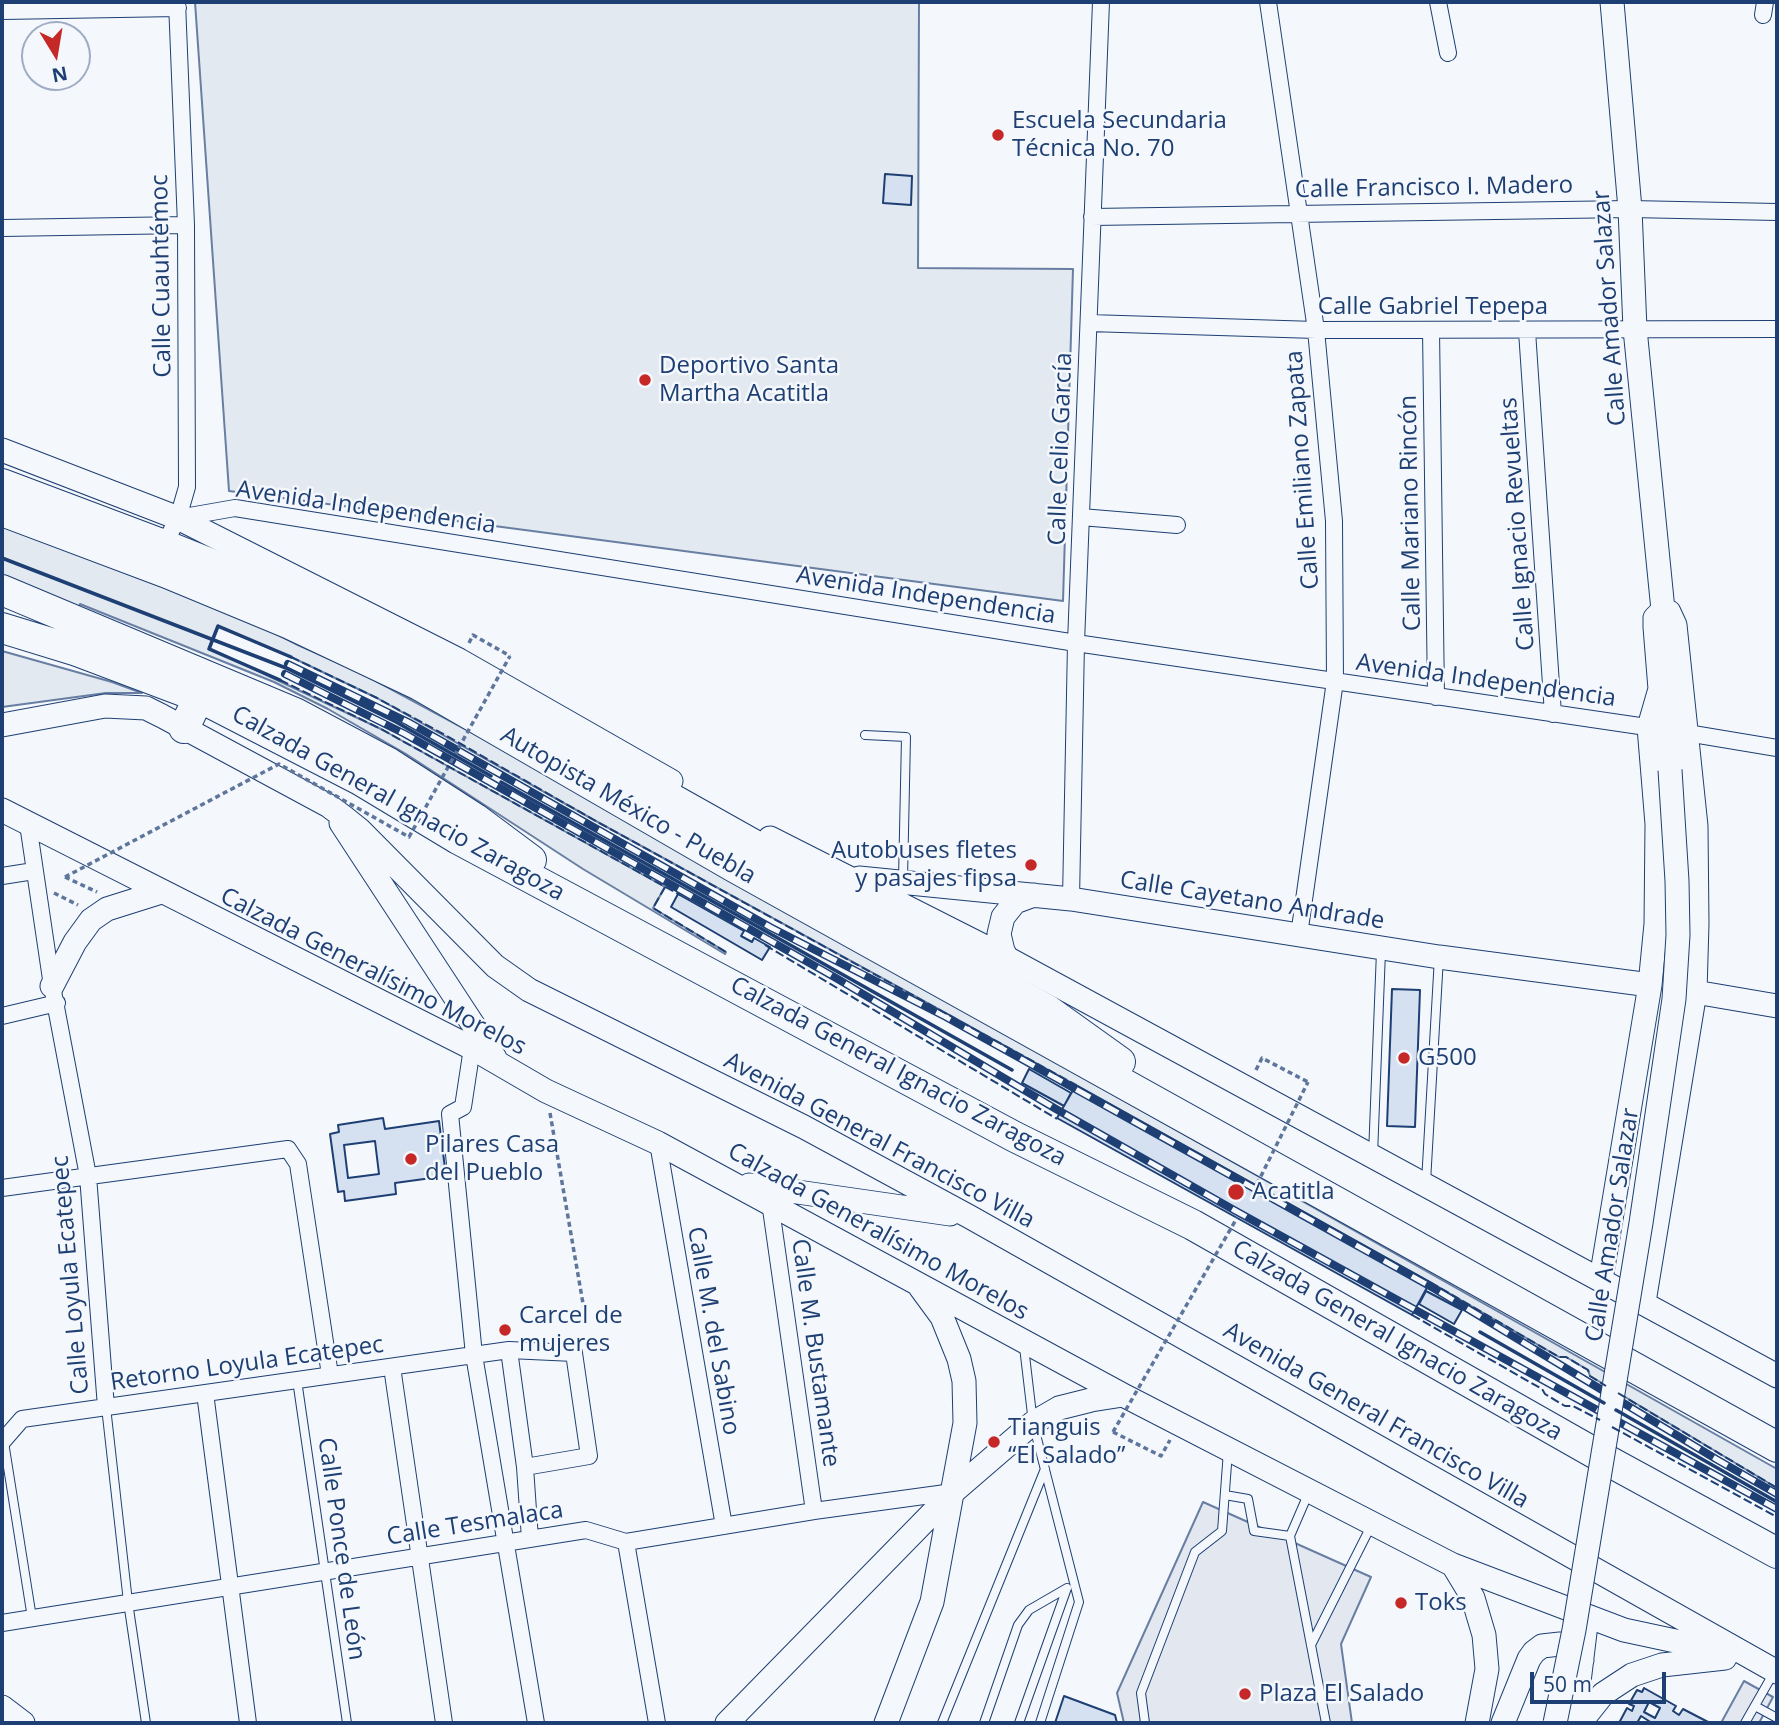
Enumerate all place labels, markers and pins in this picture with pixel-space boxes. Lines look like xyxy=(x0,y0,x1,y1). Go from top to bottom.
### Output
place label: Escuela Secundaria Técnica No. 70 xyxy=(1012,107,1227,163)
marker: Escuela Secundaria Técnica No. 70 xyxy=(990,127,1006,143)
place label: Deportivo Santa Martha Acatitla xyxy=(659,352,839,408)
marker: Deportivo Santa Martha Acatitla xyxy=(637,372,653,388)
place label: Autobuses fletes y pasajes fipsa xyxy=(831,837,1017,893)
marker: Autobuses fletes y pasajes fipsa xyxy=(1023,857,1039,873)
place label: G500 xyxy=(1418,1044,1477,1072)
marker: G500 xyxy=(1396,1050,1412,1066)
place label: Pilares Casa del Pueblo xyxy=(425,1131,559,1187)
marker: Pilares Casa del Pueblo xyxy=(403,1151,419,1167)
place label: Acatitla xyxy=(1252,1178,1335,1206)
marker: Acatitla xyxy=(1226,1182,1246,1202)
place label: Carcel de mujeres xyxy=(519,1302,623,1358)
marker: Carcel de mujeres xyxy=(497,1322,513,1338)
place label: Tianguis “El Salado” xyxy=(1008,1414,1125,1470)
marker: Tianguis “El Salado” xyxy=(986,1434,1002,1450)
place label: Toks xyxy=(1415,1589,1467,1617)
marker: Toks xyxy=(1393,1595,1409,1611)
place label: Plaza El Salado xyxy=(1259,1680,1424,1708)
marker: Plaza El Salado xyxy=(1237,1686,1253,1702)

